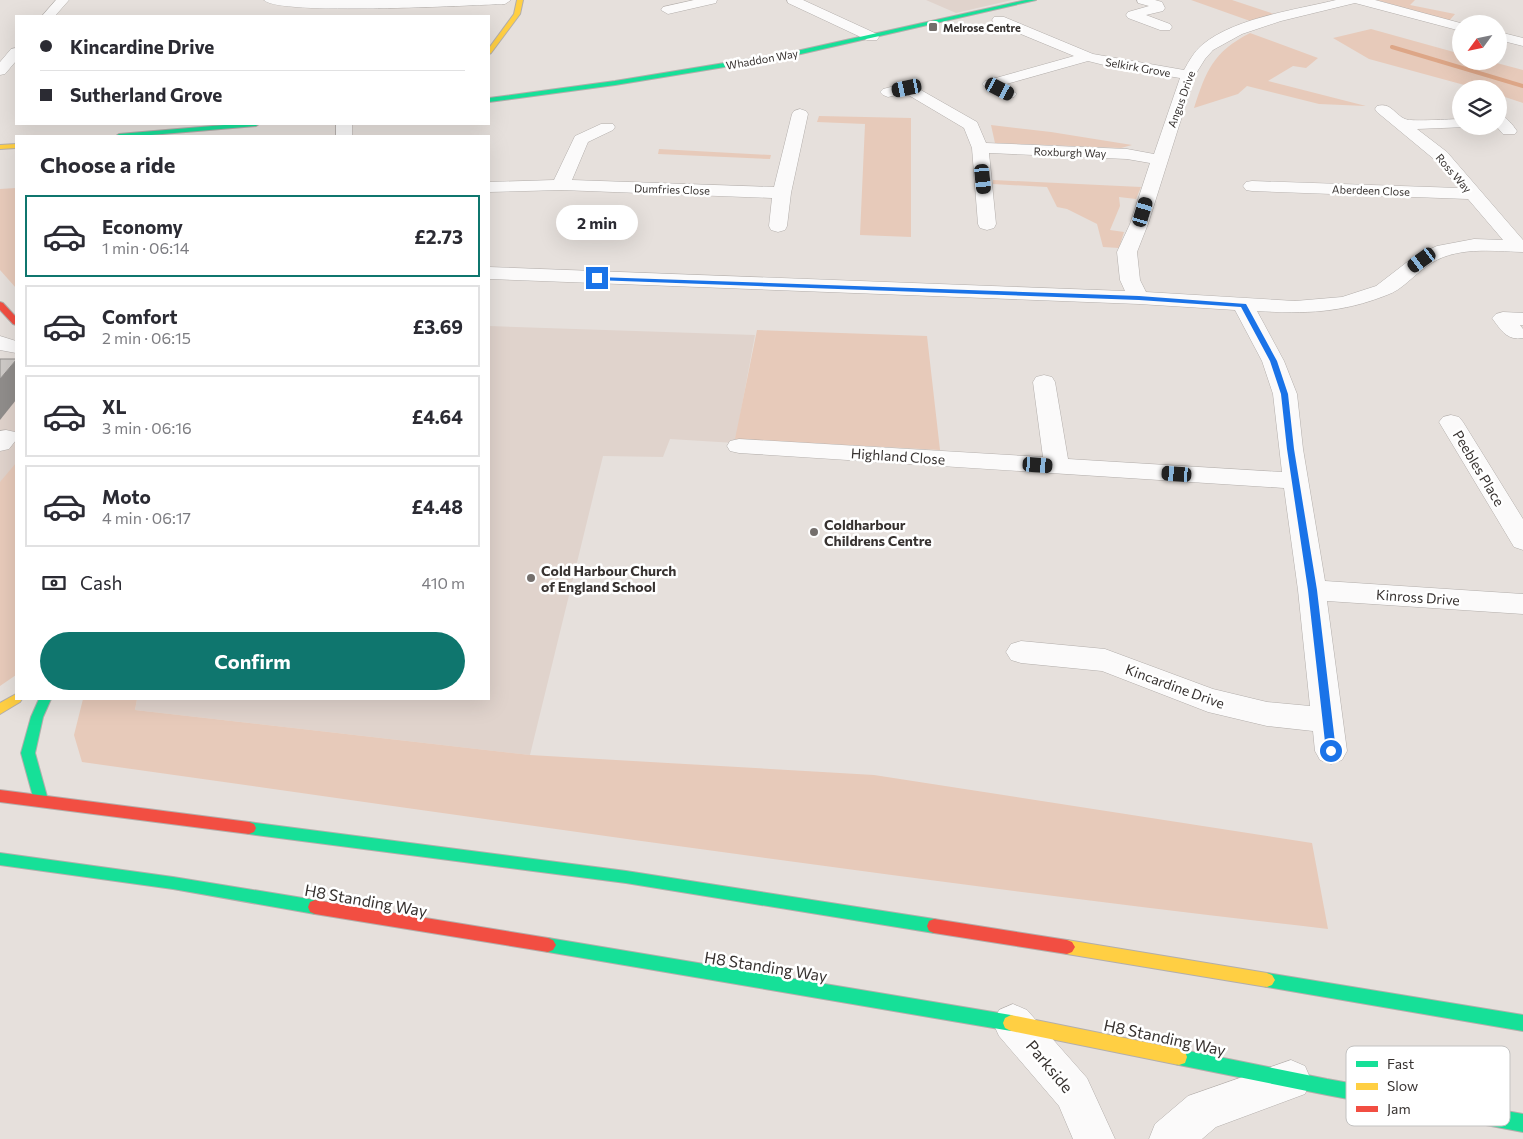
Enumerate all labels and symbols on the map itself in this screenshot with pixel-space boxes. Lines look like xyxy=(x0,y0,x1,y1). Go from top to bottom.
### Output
north arrow xyxy=(1452,15,1508,70)
marker: Melrose Centre xyxy=(927,21,939,33)
place label: Melrose Centre xyxy=(943,21,1021,34)
street label: Whaddon Way xyxy=(725,46,799,72)
street label: Selkirk Grove xyxy=(1104,55,1172,79)
street label: Angus Drive xyxy=(1165,69,1197,129)
car xyxy=(983,76,1016,102)
car xyxy=(890,78,923,98)
street label: Roxburgh Way xyxy=(1034,144,1107,160)
street label: Ross Way xyxy=(1433,151,1475,195)
car xyxy=(973,163,992,195)
street label: Dumfries Close xyxy=(634,181,710,197)
street label: Aberdeen Close xyxy=(1332,182,1410,198)
car xyxy=(1131,195,1154,229)
callout: 2 min xyxy=(556,206,638,240)
car xyxy=(1405,245,1438,275)
route end xyxy=(586,267,608,289)
street label: Peebles Place xyxy=(1450,427,1508,509)
street label: Highland Close xyxy=(850,444,946,468)
car xyxy=(1022,456,1053,474)
car xyxy=(1161,465,1192,483)
place label: Coldharbour Childrens Centre xyxy=(824,516,932,549)
marker: Coldharbour Childrens Centre xyxy=(808,526,820,538)
place label: Cold Harbour Church of England School xyxy=(541,562,676,595)
marker: Cold Harbour Church of England School xyxy=(525,572,537,584)
street label: Kinross Drive xyxy=(1376,586,1460,608)
street label: Kincardine Drive xyxy=(1123,660,1227,712)
route start xyxy=(1320,740,1342,762)
street label: H8 Standing Way xyxy=(303,880,429,920)
street label: H8 Standing Way xyxy=(703,947,829,985)
street label: H8 Standing Way xyxy=(1102,1015,1228,1059)
street label: Parkside xyxy=(1023,1036,1077,1096)
legend xyxy=(1346,1046,1510,1126)
text: Fast xyxy=(1387,1055,1414,1072)
text: Slow xyxy=(1387,1077,1418,1094)
text: Jam xyxy=(1387,1100,1411,1117)

